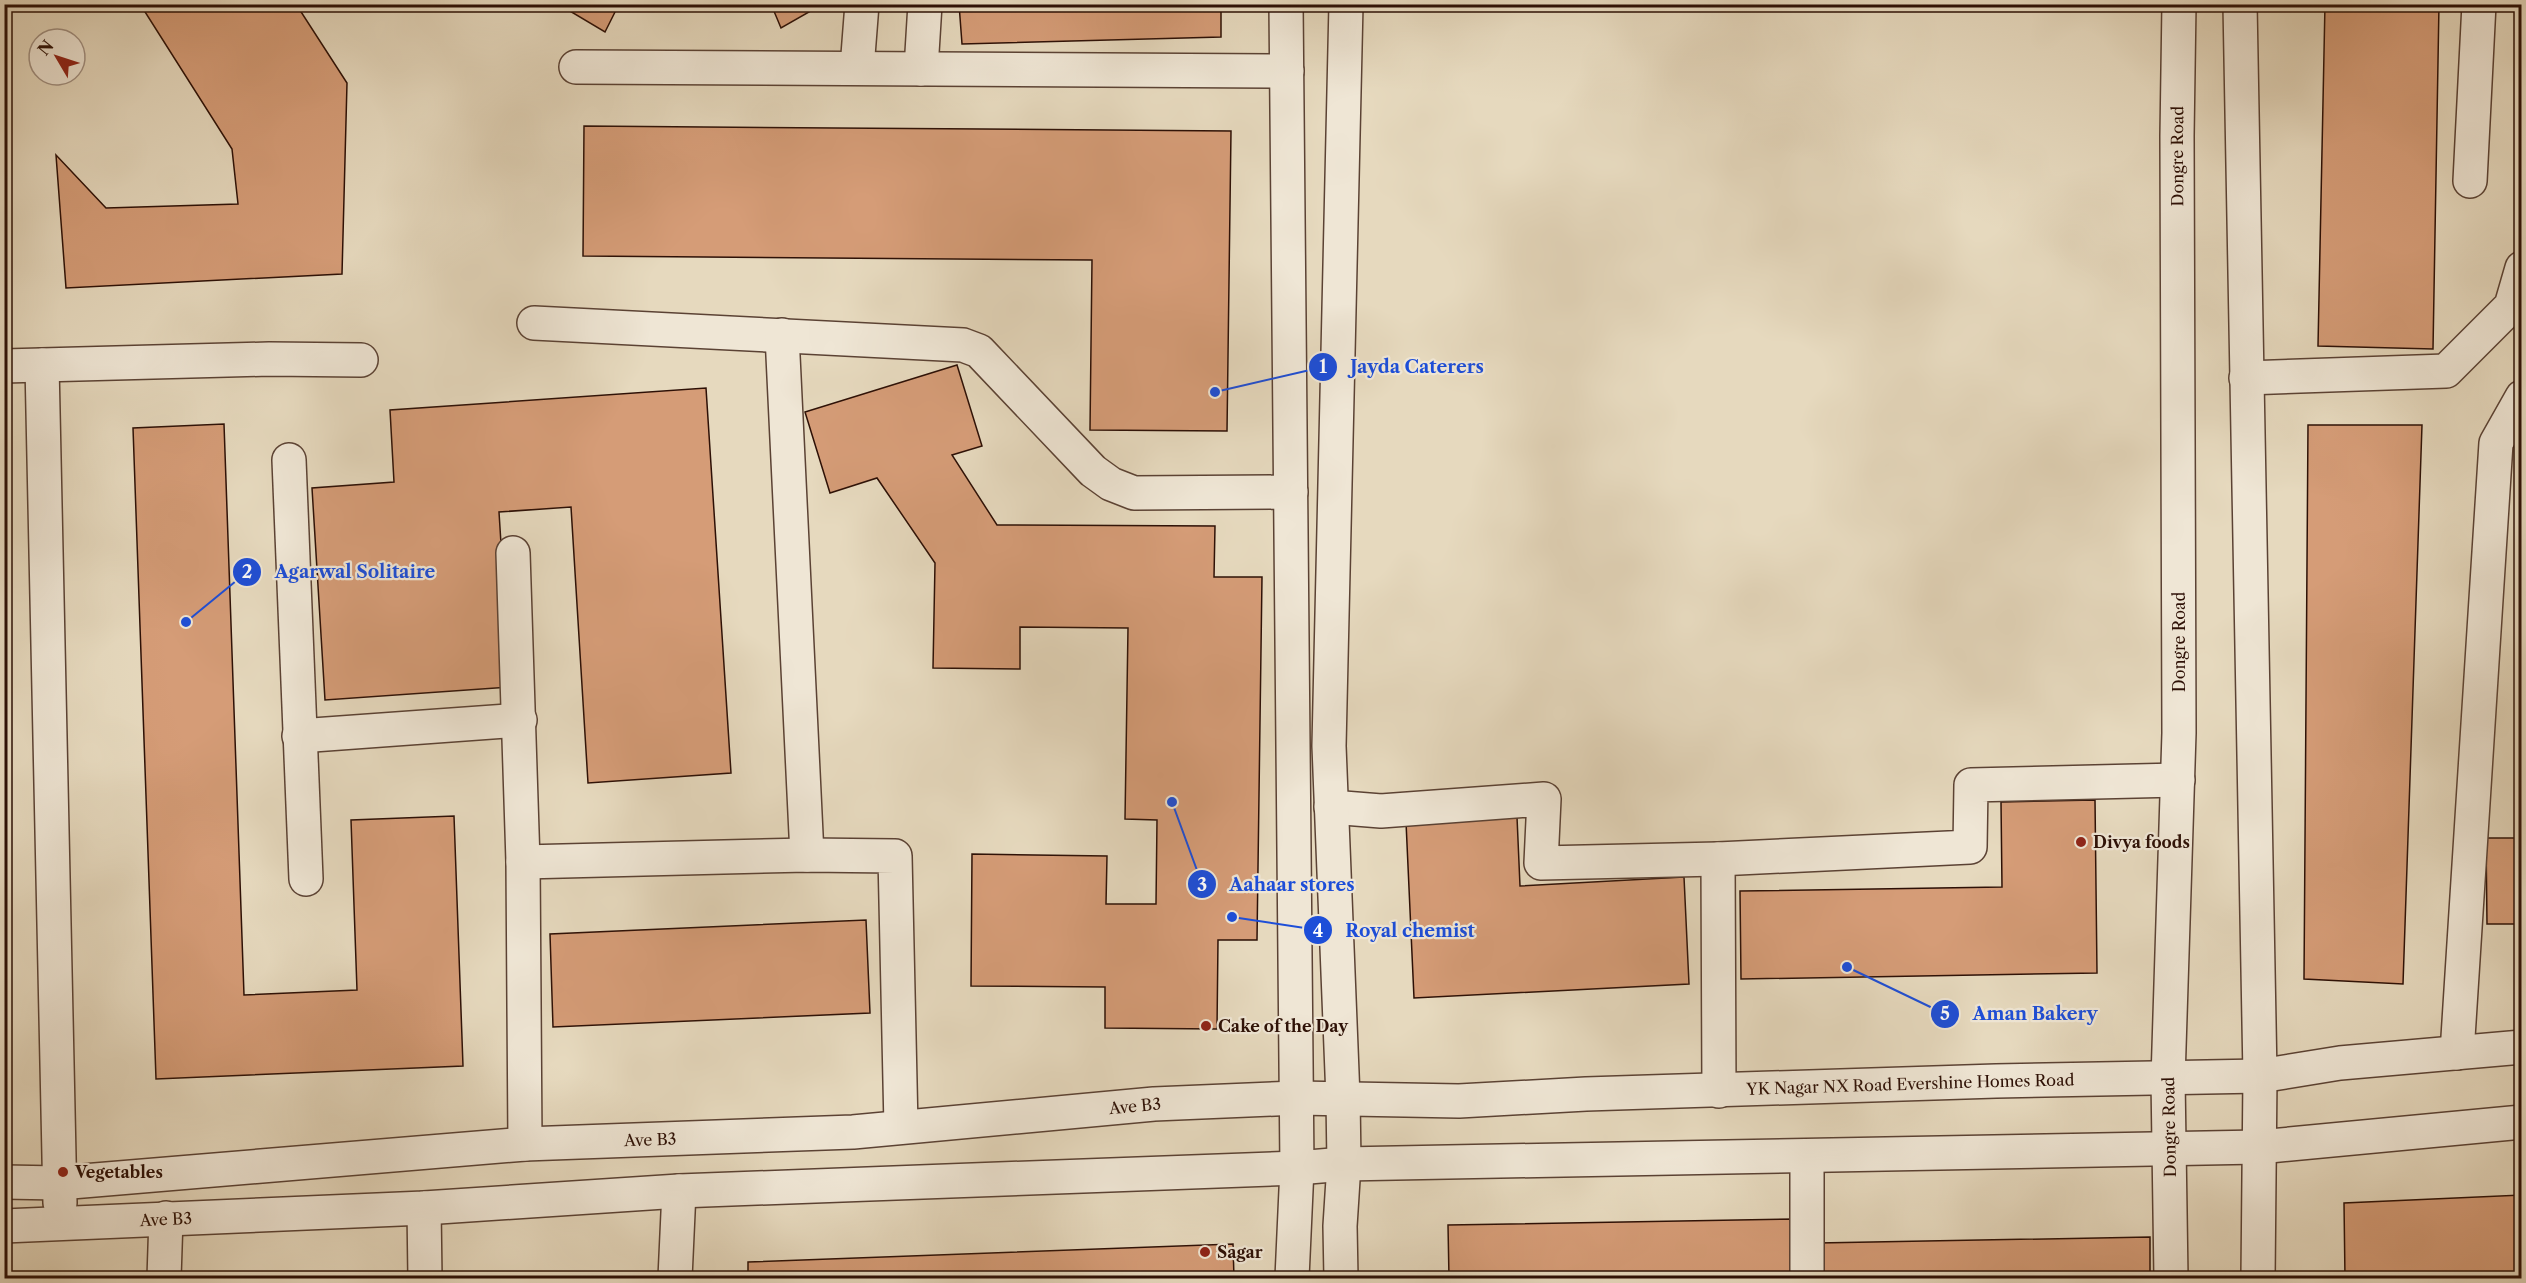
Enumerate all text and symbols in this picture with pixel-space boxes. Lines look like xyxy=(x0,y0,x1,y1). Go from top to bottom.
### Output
north arrow xyxy=(27,27,87,87)
text: N xyxy=(33,36,58,59)
street label: Dongre Road xyxy=(2167,105,2187,207)
callout: Jayda Caterers xyxy=(1308,349,1496,385)
text: 1 xyxy=(1319,356,1327,378)
text: Jayda Caterers xyxy=(1347,356,1484,378)
callout: Agarwal Solitaire xyxy=(232,554,447,590)
text: 2 xyxy=(242,561,252,583)
text: Agarwal Solitaire xyxy=(274,561,436,583)
street label: Dongre Road xyxy=(2169,591,2189,692)
place label: Divya foods xyxy=(2093,832,2190,852)
marker: Divya foods xyxy=(2074,835,2088,849)
callout: Aahaar stores xyxy=(1187,866,1367,902)
text: 3 xyxy=(1197,874,1207,896)
text: Aahaar stores xyxy=(1228,874,1355,896)
callout: Royal chemist xyxy=(1303,912,1487,948)
text: 4 xyxy=(1313,920,1323,942)
text: Royal chemist xyxy=(1345,920,1476,942)
callout: Aman Bakery xyxy=(1930,996,2109,1032)
text: 5 xyxy=(1940,1003,1950,1025)
text: Aman Bakery xyxy=(1972,1003,2098,1025)
place label: Cake of the Day xyxy=(1218,1016,1349,1036)
marker: Cake of the Day xyxy=(1199,1019,1213,1033)
street label: YK Nagar NX Road Evershine Homes Road xyxy=(1745,1070,2075,1099)
street label: Dongre Road xyxy=(2158,1076,2180,1177)
street label: Ave B3 xyxy=(1107,1094,1161,1118)
street label: Ave B3 xyxy=(623,1128,677,1150)
place label: Vegetables xyxy=(74,1162,163,1182)
marker: Vegetables xyxy=(56,1165,70,1179)
street label: Ave B3 xyxy=(138,1208,192,1230)
place label: Sagar xyxy=(1217,1242,1263,1262)
marker: Sagar xyxy=(1198,1245,1212,1259)

